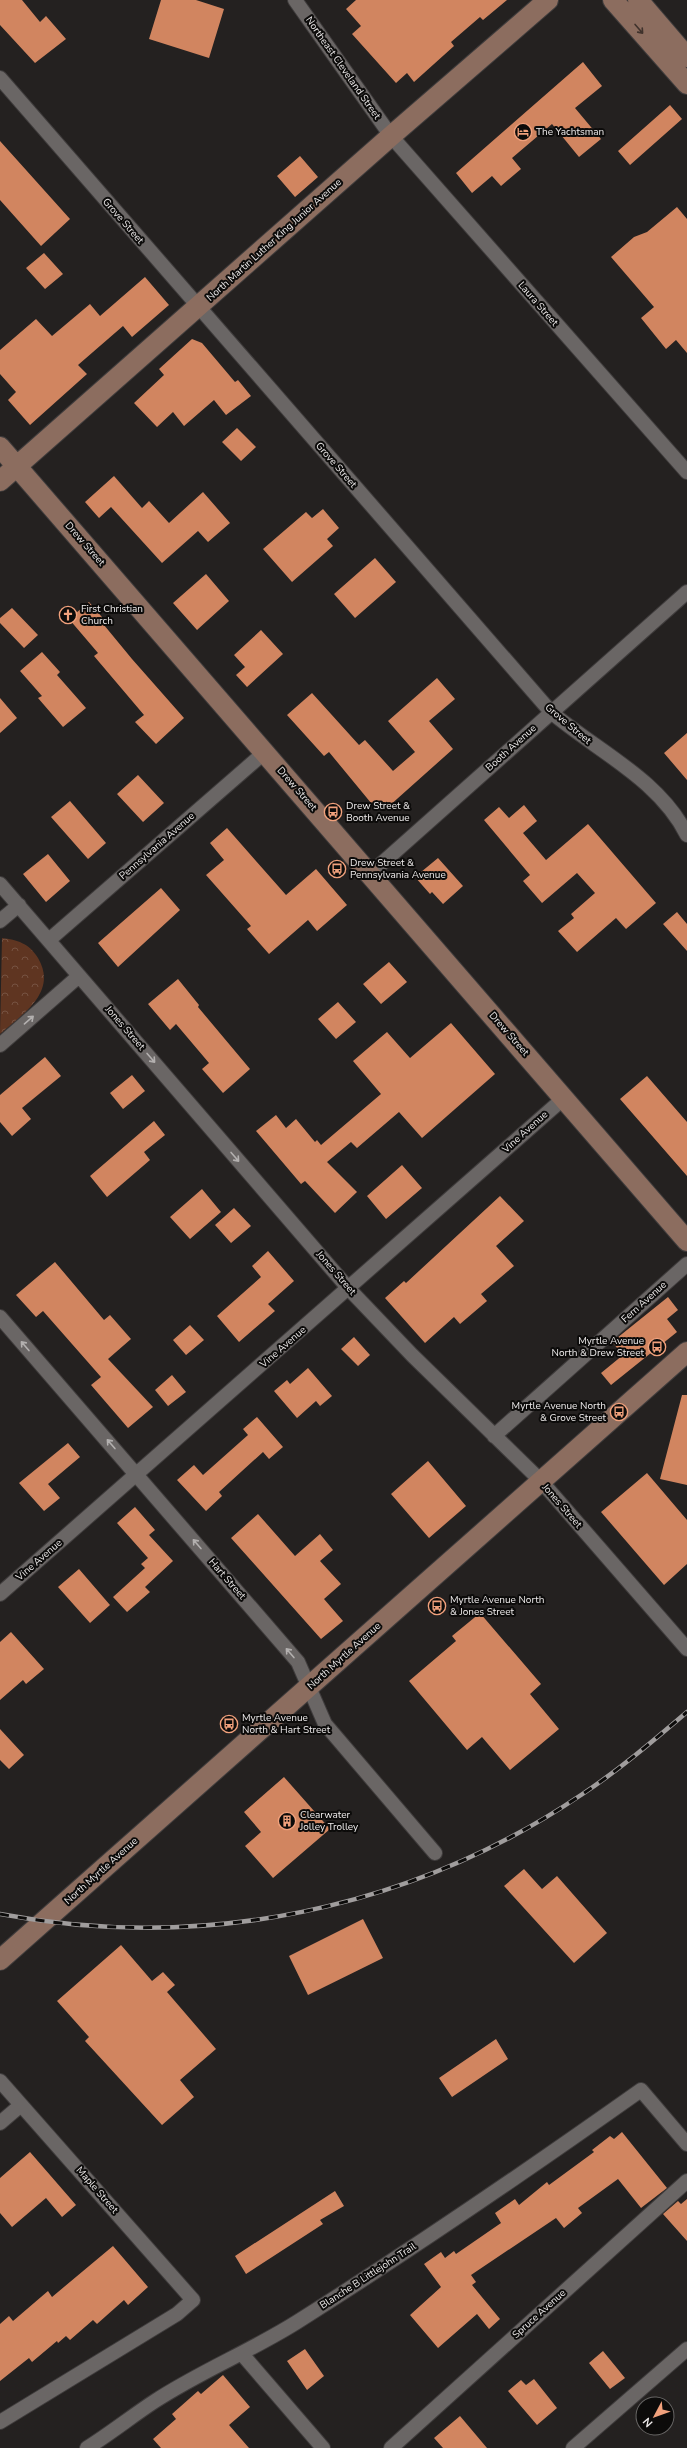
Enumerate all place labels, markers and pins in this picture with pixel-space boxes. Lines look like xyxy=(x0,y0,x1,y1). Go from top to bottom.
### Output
hotel icon: The Yachtsman xyxy=(513,122,533,142)
place label: The Yachtsman xyxy=(536,125,604,139)
place label: First Christian Church xyxy=(81,602,143,628)
church icon: First Christian Church xyxy=(58,605,78,625)
place label: Drew Street & Booth Avenue xyxy=(346,799,410,825)
bus stop icon: Drew Street & Booth Avenue xyxy=(323,802,343,822)
place label: Drew Street & Pennsylvania Avenue xyxy=(350,856,446,882)
bus stop icon: Drew Street & Pennsylvania Avenue xyxy=(327,859,347,879)
place label: Myrtle Avenue North & Drew Street xyxy=(551,1334,644,1360)
bus stop icon: Myrtle Avenue North & Drew Street xyxy=(647,1337,667,1357)
place label: Myrtle Avenue North & Grove Street xyxy=(512,1399,606,1425)
bus stop icon: Myrtle Avenue North & Grove Street xyxy=(609,1402,629,1422)
place label: Myrtle Avenue North & Jones Street xyxy=(450,1593,544,1619)
bus stop icon: Myrtle Avenue North & Jones Street xyxy=(427,1596,447,1616)
place label: Myrtle Avenue North & Hart Street xyxy=(242,1711,331,1737)
bus stop icon: Myrtle Avenue North & Hart Street xyxy=(219,1714,239,1734)
place label: Clearwater Jolley Trolley xyxy=(299,1808,359,1834)
building icon: Clearwater Jolley Trolley xyxy=(277,1811,297,1831)

